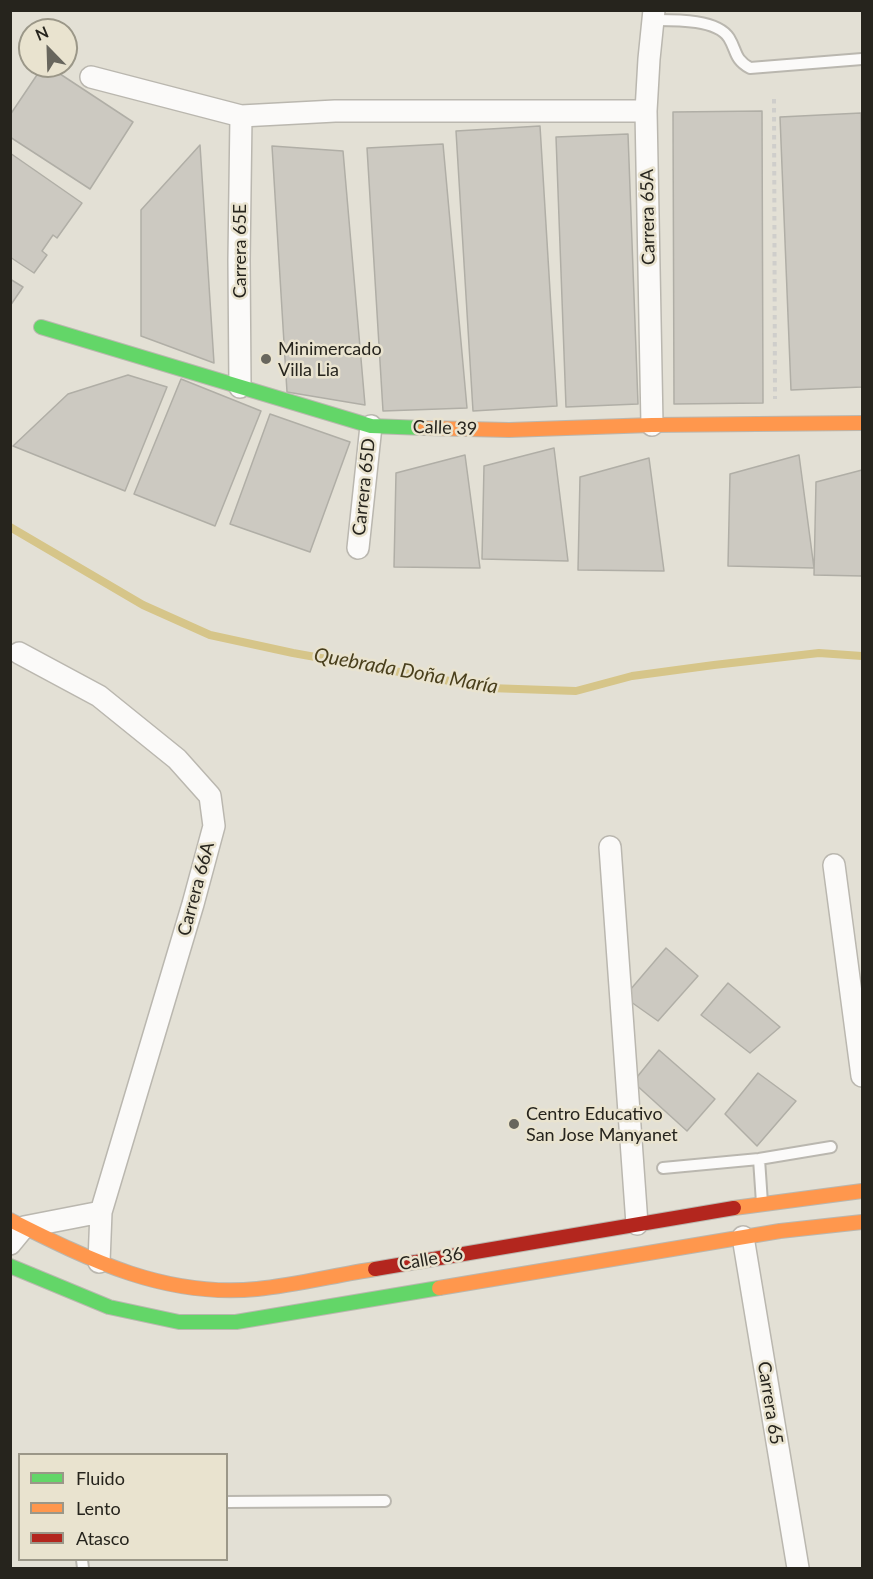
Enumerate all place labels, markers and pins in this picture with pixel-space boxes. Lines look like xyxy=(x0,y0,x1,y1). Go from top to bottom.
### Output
place label: Minimercado Villa Lia xyxy=(278,338,382,380)
marker: Minimercado Villa Lia xyxy=(259,352,273,366)
place label: Centro Educativo San Jose Manyanet xyxy=(526,1103,678,1146)
marker: Centro Educativo San Jose Manyanet xyxy=(507,1117,521,1131)

